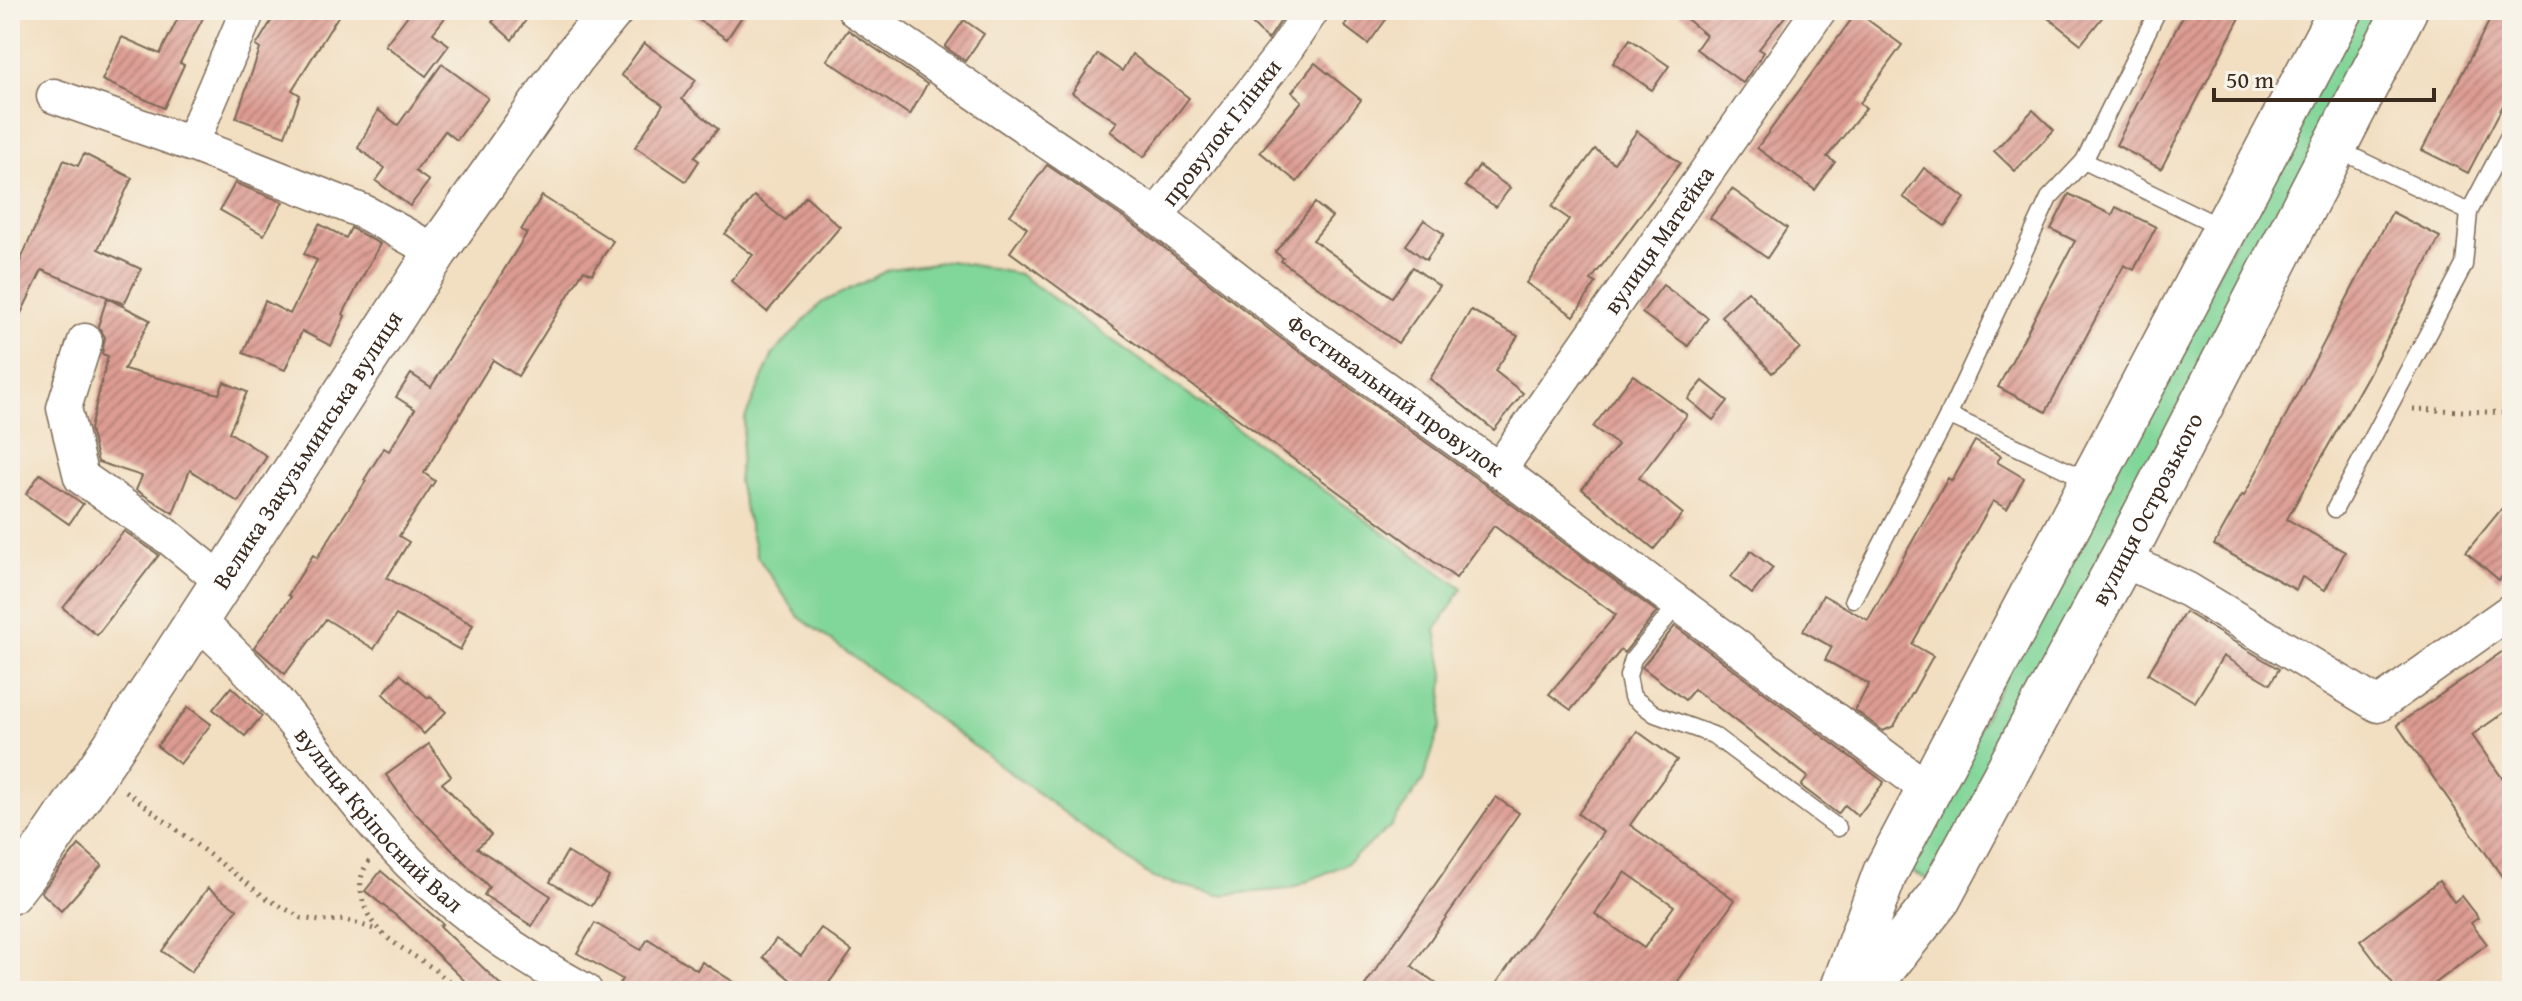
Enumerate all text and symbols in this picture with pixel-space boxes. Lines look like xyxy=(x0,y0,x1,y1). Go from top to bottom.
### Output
street label: провулок Глінки xyxy=(1152,51,1289,213)
scale bar xyxy=(2214,52,2434,102)
text: 50 m xyxy=(2226,62,2274,97)
street label: вулиця Матейка xyxy=(1594,158,1723,321)
street label: Велика Закузьминська вулиця xyxy=(204,303,411,596)
street label: Фестивальний провулок xyxy=(1280,305,1512,485)
street label: вулиця Острозького xyxy=(2082,406,2212,612)
street label: вулиця Кріпосний Вал xyxy=(286,719,471,921)

